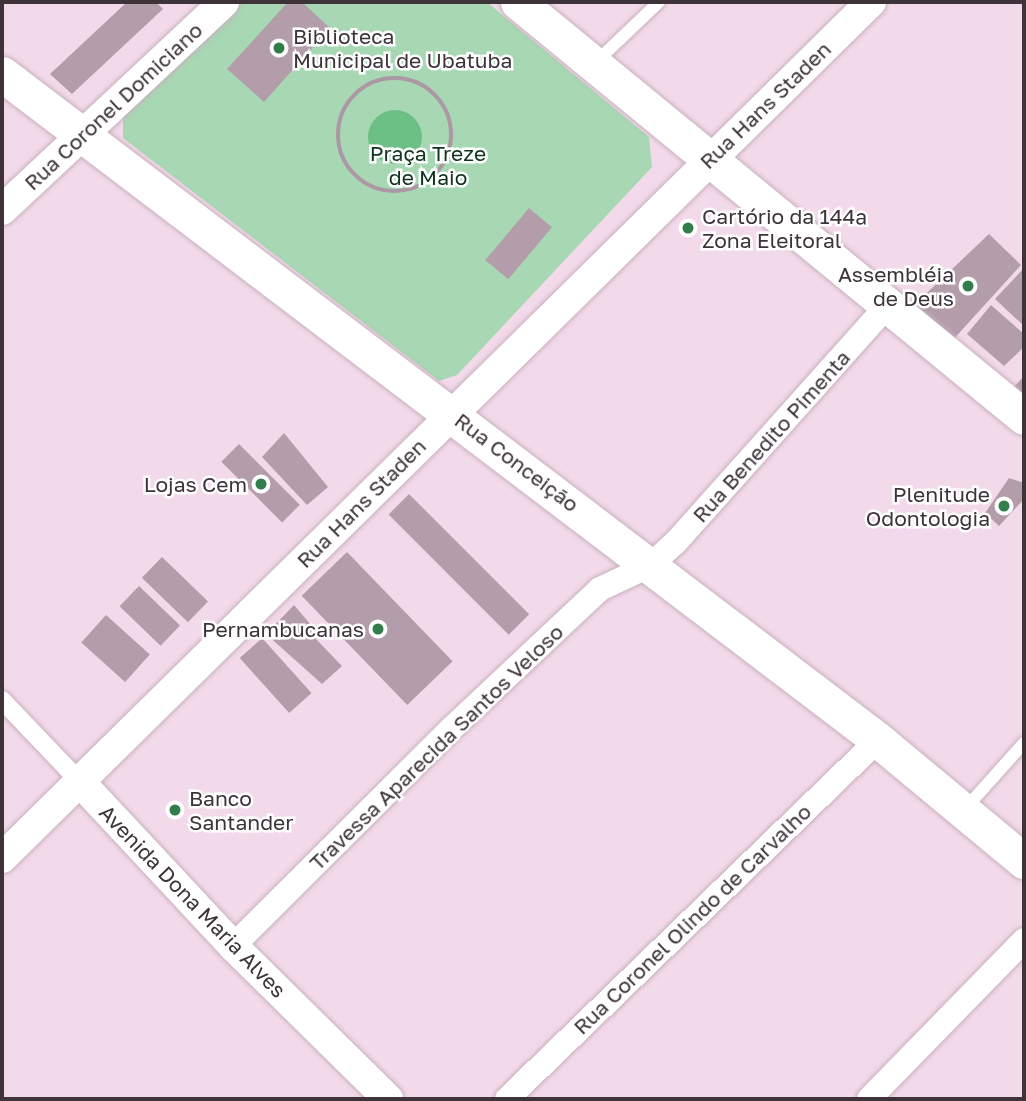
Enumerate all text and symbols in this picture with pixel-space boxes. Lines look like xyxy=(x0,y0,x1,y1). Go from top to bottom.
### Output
street label: Rua Coronel Domiciano xyxy=(19,17,207,195)
place label: Biblioteca Municipal de Ubatuba xyxy=(293,23,512,73)
street label: Rua Hans Staden xyxy=(694,36,836,174)
marker: Biblioteca Municipal de Ubatuba xyxy=(271,40,287,56)
park label: Praça Treze de Maio xyxy=(370,140,486,190)
place label: Cartório da 144ª Zona Eleitoral xyxy=(702,203,867,253)
marker: Cartório da 144ª Zona Eleitoral xyxy=(680,220,696,236)
place label: Assembléia de Deus xyxy=(838,261,954,311)
marker: Assembléia de Deus xyxy=(960,278,976,294)
street label: Rua Benedito Pimenta xyxy=(687,345,855,527)
street label: Rua Conceição xyxy=(450,407,584,517)
street label: Rua Hans Staden xyxy=(291,433,431,573)
place label: Lojas Cem xyxy=(144,471,247,497)
marker: Lojas Cem xyxy=(253,476,269,492)
place label: Plenitude Odontologia xyxy=(866,481,990,531)
marker: Plenitude Odontologia xyxy=(996,498,1012,514)
place label: Pernambucanas xyxy=(202,616,364,642)
street label: Travessa Aparecida Santos Veloso xyxy=(304,619,568,875)
marker: Pernambucanas xyxy=(370,621,386,637)
place label: Banco Santander xyxy=(189,785,293,835)
street label: Rua Coronel Olindo de Carvalho xyxy=(568,799,816,1039)
street label: Avenida Dona Maria Alves xyxy=(94,800,292,1002)
marker: Banco Santander xyxy=(167,802,183,818)

